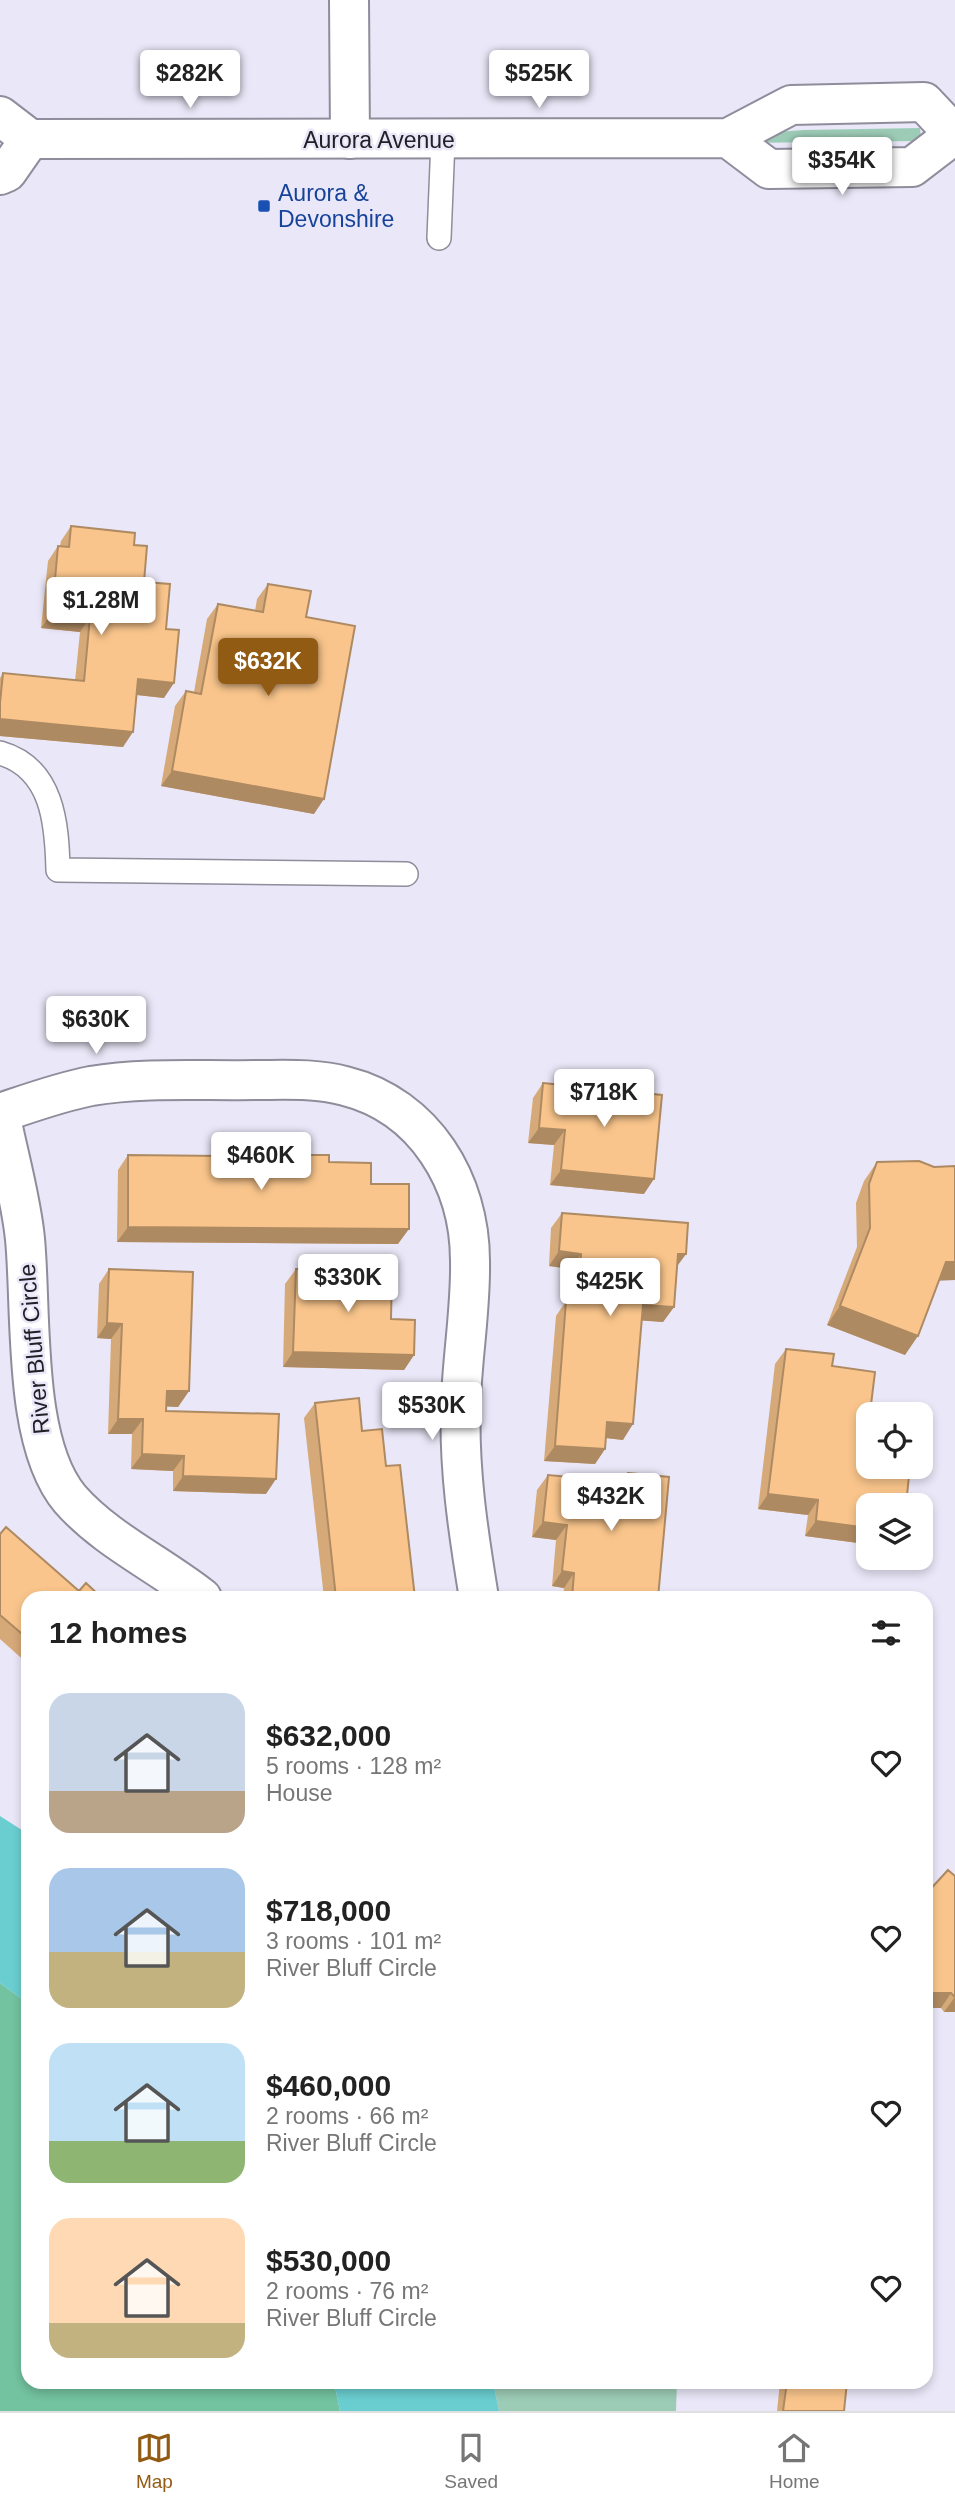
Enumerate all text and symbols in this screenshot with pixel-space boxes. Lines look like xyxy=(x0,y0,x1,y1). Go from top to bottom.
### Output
pin: $282K xyxy=(141,50,239,110)
pin: $525K xyxy=(490,50,588,110)
text: $282K xyxy=(156,60,224,86)
text: $525K xyxy=(505,60,573,86)
street label: Aurora Avenue xyxy=(303,127,455,153)
pin: $354K xyxy=(793,138,891,197)
text: $354K xyxy=(808,147,876,173)
place label: Aurora & Devonshire xyxy=(278,180,394,232)
marker: Aurora & Devonshire xyxy=(256,198,272,214)
pin: $1.28M xyxy=(44,578,158,637)
text: $1.28M xyxy=(63,587,139,613)
pin: $632K xyxy=(219,638,317,698)
text: $632K xyxy=(234,648,302,674)
pin: $630K xyxy=(47,996,145,1056)
text: $630K xyxy=(62,1006,130,1032)
pin: $718K xyxy=(555,1070,653,1129)
text: $718K xyxy=(570,1079,638,1105)
pin: $460K xyxy=(212,1132,310,1192)
text: $460K xyxy=(227,1142,295,1168)
pin: $330K xyxy=(299,1254,397,1314)
pin: $425K xyxy=(561,1258,659,1318)
street label: River Bluff Circle xyxy=(14,1263,54,1435)
text: $330K xyxy=(314,1264,382,1290)
text: $425K xyxy=(576,1268,644,1294)
pin: $530K xyxy=(383,1382,481,1442)
text: $530K xyxy=(398,1392,466,1418)
map controls xyxy=(856,1402,933,1570)
button: locate xyxy=(856,1402,933,1479)
pin: $432K xyxy=(562,1474,660,1533)
text: $432K xyxy=(577,1483,645,1509)
button: layers xyxy=(856,1493,933,1570)
icon: filters xyxy=(867,1614,905,1652)
text: 12 homes xyxy=(49,1616,187,1649)
text: $632,000 xyxy=(266,1719,391,1752)
icon: home xyxy=(105,1721,189,1805)
icon: heart xyxy=(867,1744,905,1782)
text: 5 rooms · 128 m² xyxy=(266,1753,441,1779)
text: House xyxy=(266,1780,332,1806)
text: $718,000 xyxy=(266,1894,391,1927)
icon: home xyxy=(105,1896,189,1980)
icon: heart xyxy=(867,1919,905,1957)
text: 3 rooms · 101 m² xyxy=(266,1928,441,1954)
text: River Bluff Circle xyxy=(266,1955,437,1981)
text: $460,000 xyxy=(266,2069,391,2102)
icon: home xyxy=(105,2071,189,2155)
icon: heart xyxy=(867,2094,905,2132)
text: 2 rooms · 66 m² xyxy=(266,2103,428,2129)
text: River Bluff Circle xyxy=(266,2130,437,2156)
text: $530,000 xyxy=(266,2244,391,2277)
icon: home xyxy=(105,2246,189,2330)
icon: heart xyxy=(867,2269,905,2307)
text: 2 rooms · 76 m² xyxy=(266,2278,428,2304)
text: River Bluff Circle xyxy=(266,2305,437,2331)
tab: Map xyxy=(135,2429,173,2493)
tab: Saved xyxy=(444,2429,498,2493)
tab: Home xyxy=(769,2429,820,2493)

